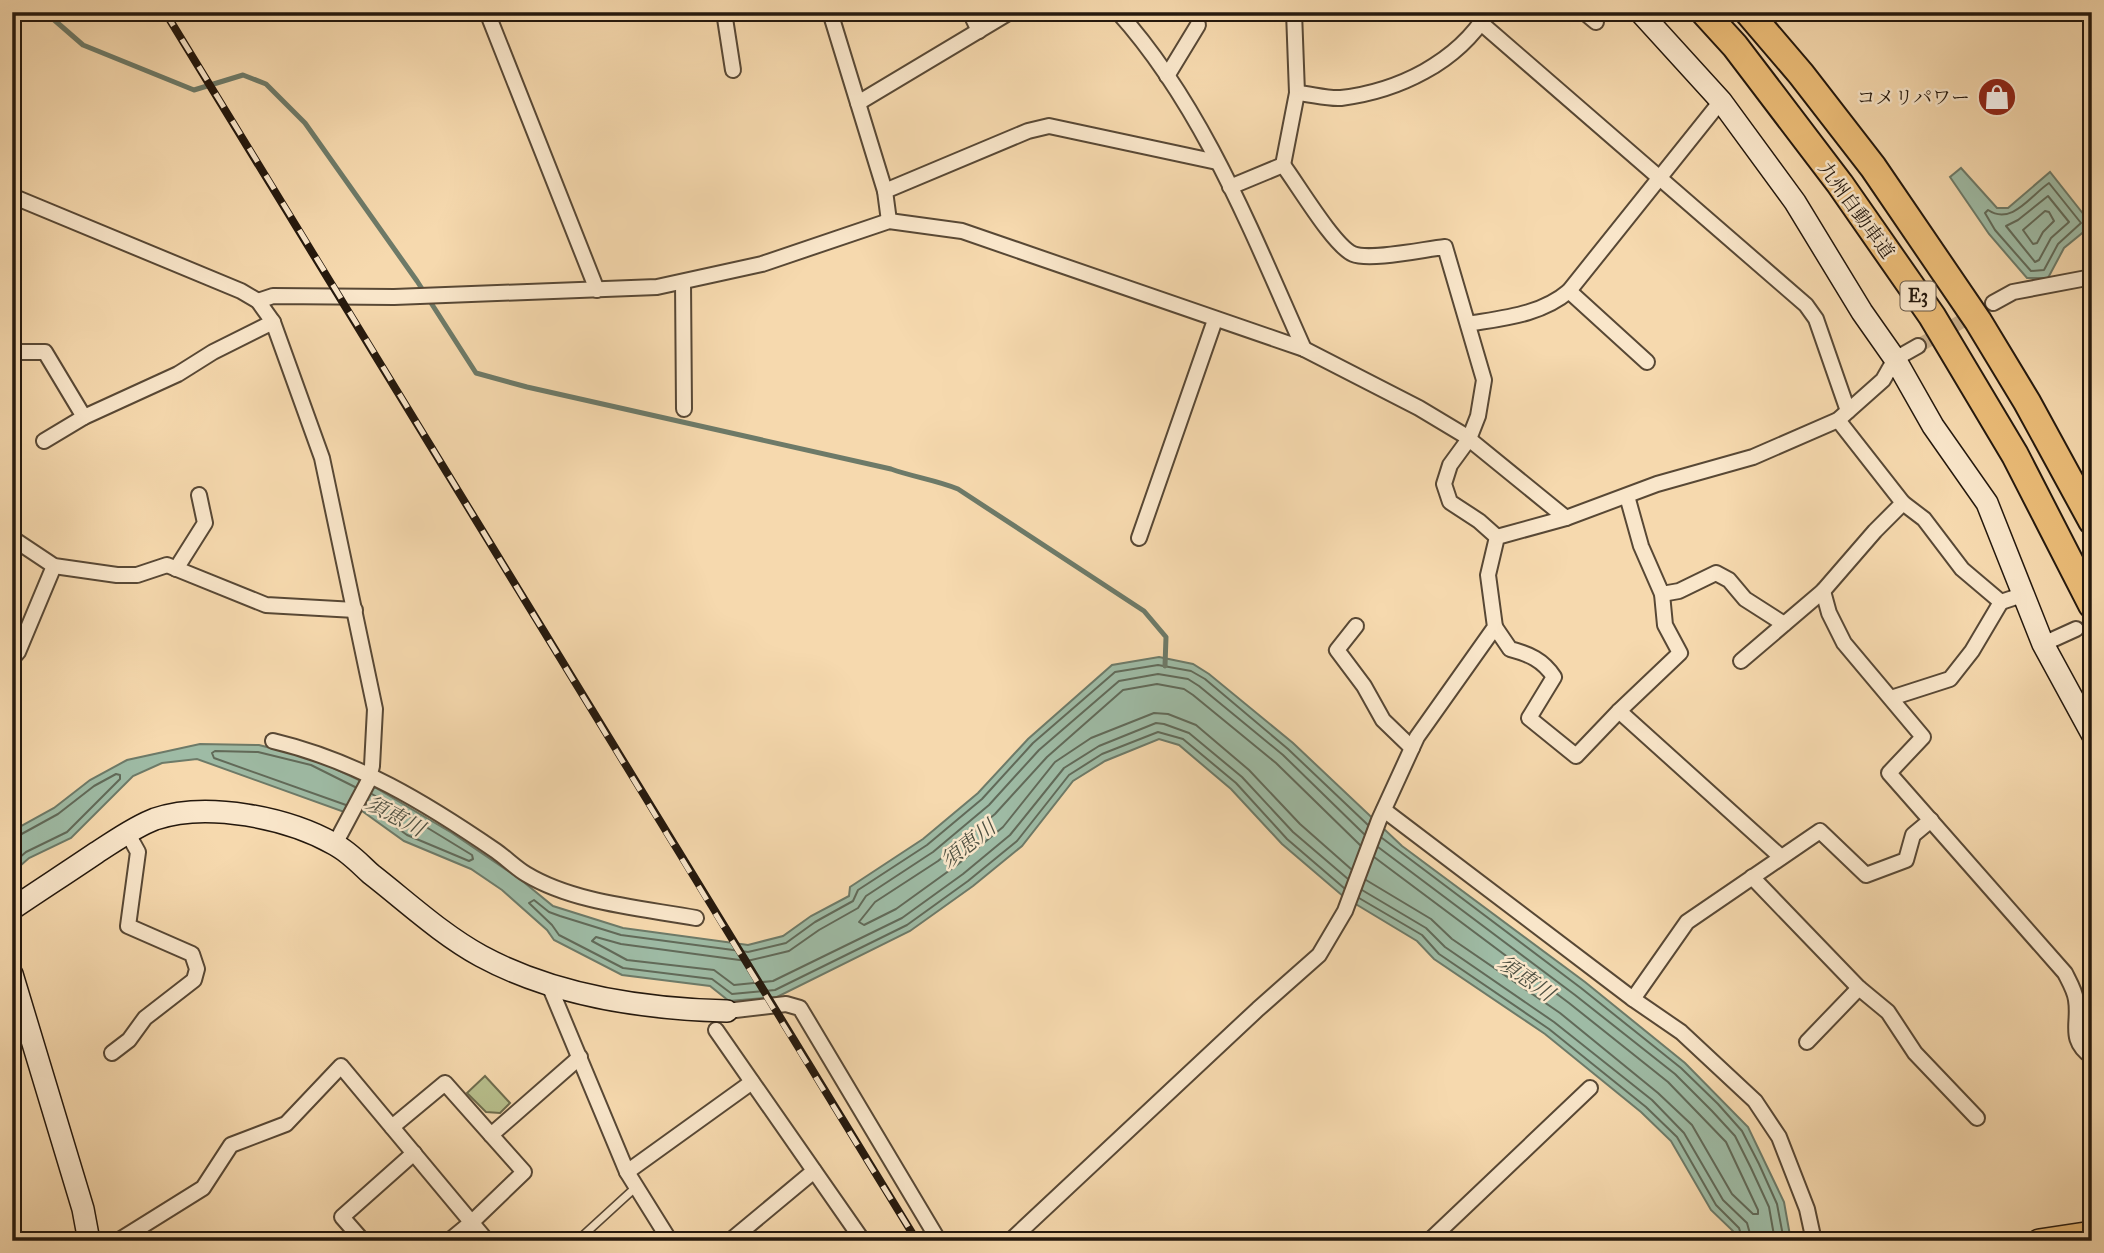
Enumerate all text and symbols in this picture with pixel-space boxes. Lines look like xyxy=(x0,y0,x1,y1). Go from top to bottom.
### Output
shop icon: コメリパワー xyxy=(1976,76,2018,118)
place label: コメリパワー xyxy=(1857,86,1970,109)
street label: 九州自動車道 xyxy=(1814,157,1899,263)
road number: E3 xyxy=(1900,282,1936,310)
water label: 須恵川 xyxy=(361,790,431,843)
water label: 須恵川 xyxy=(935,813,1002,874)
water label: 須恵川 xyxy=(1493,949,1561,1008)

